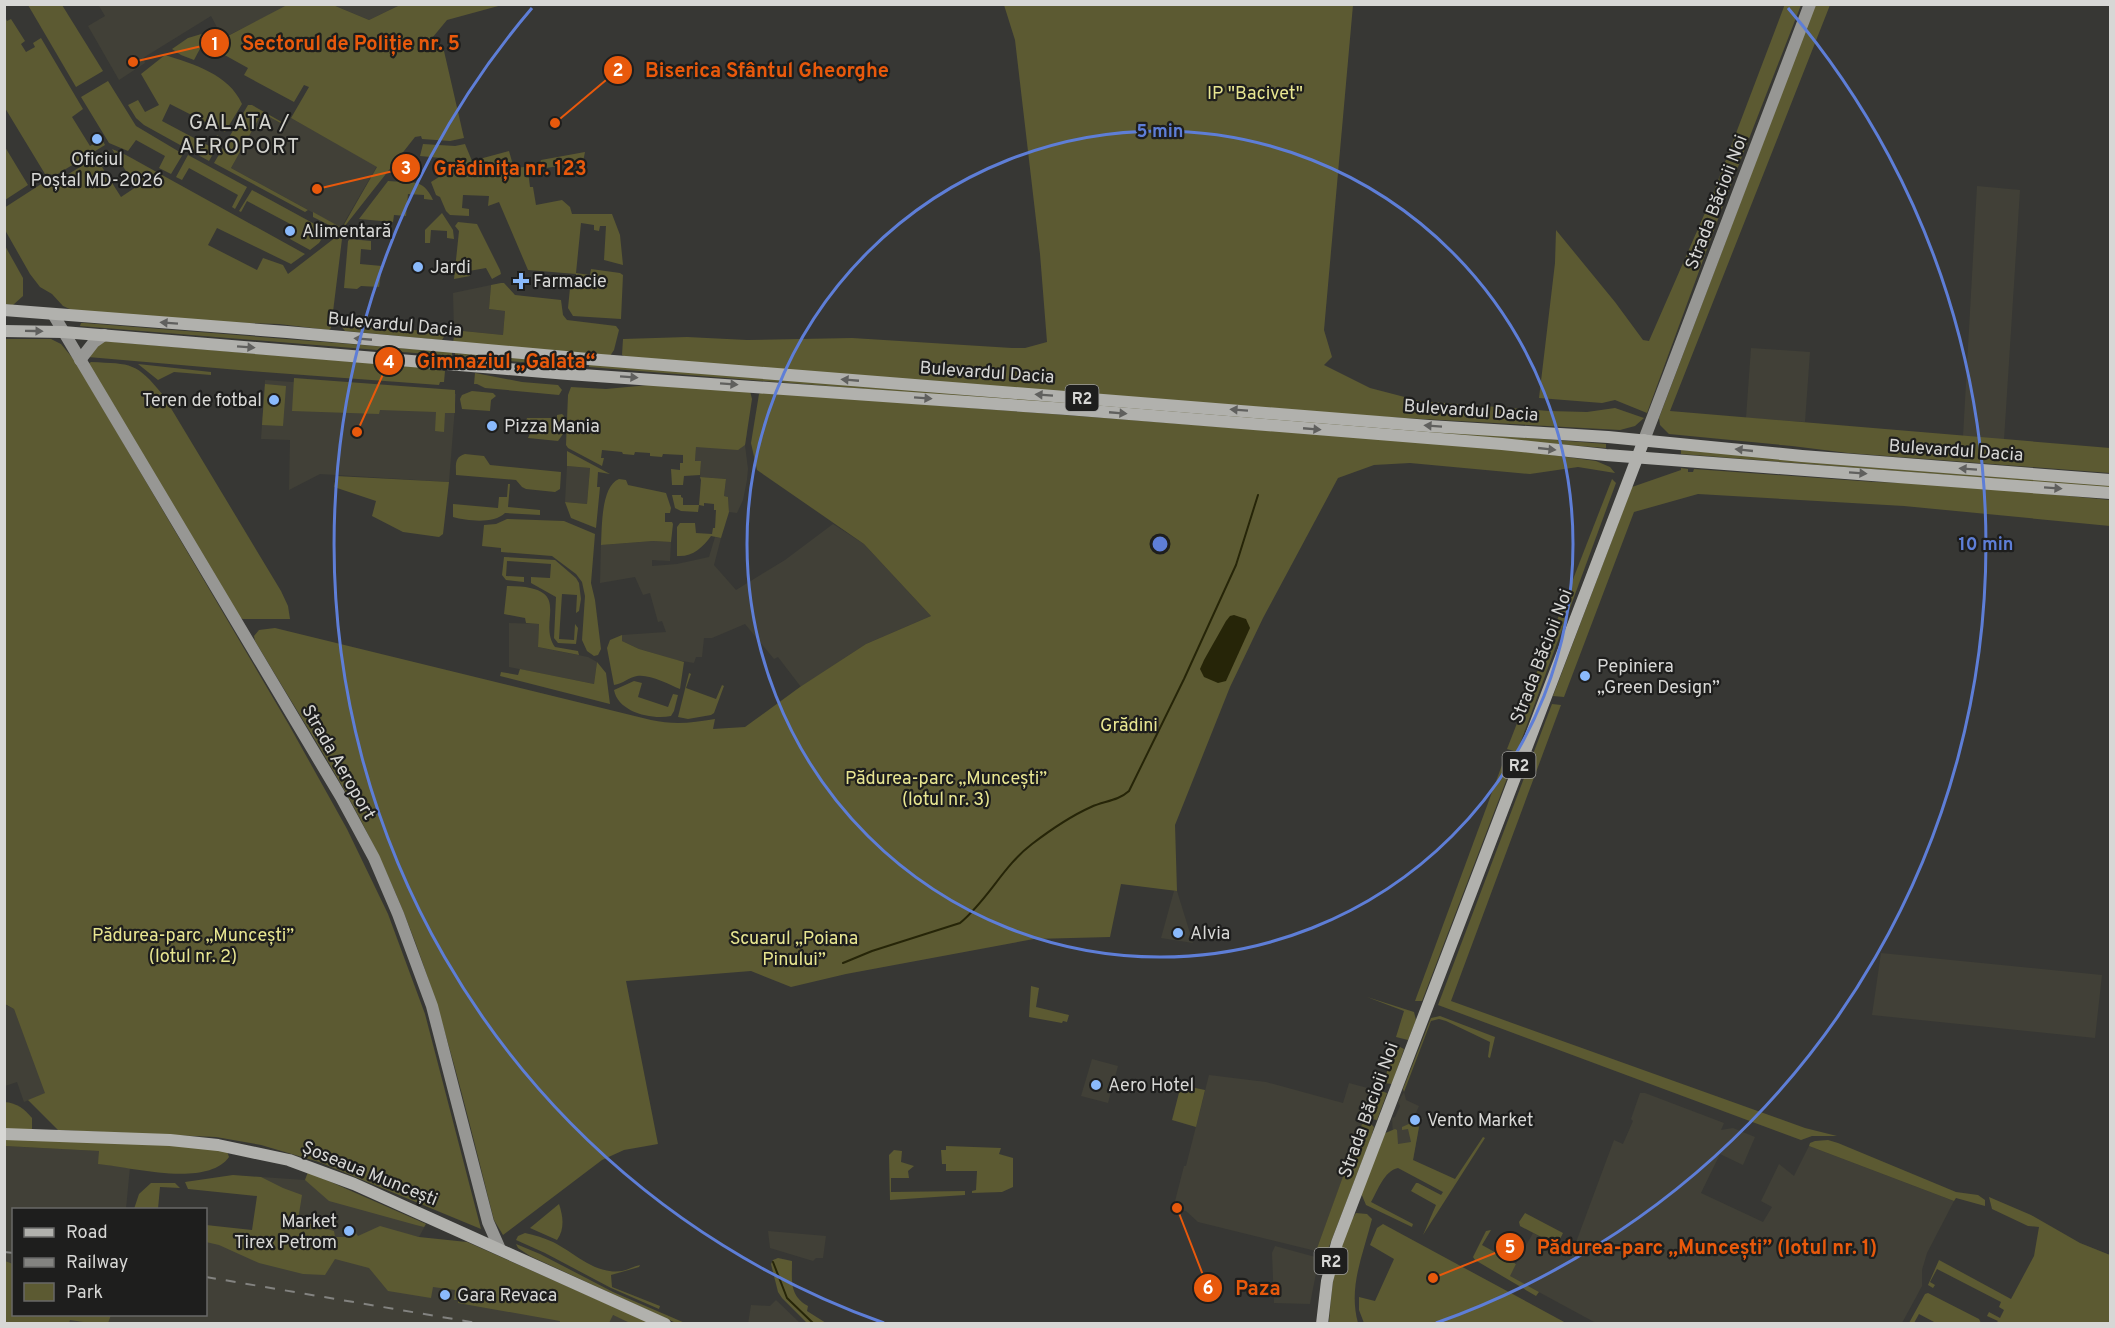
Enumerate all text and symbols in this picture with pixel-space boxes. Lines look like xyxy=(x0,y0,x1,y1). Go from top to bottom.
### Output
callout: Sectorul de Poliție nr. 5 xyxy=(200,24,472,62)
text: Sectorul de Poliție nr. 5 xyxy=(242,32,460,58)
text: 1 xyxy=(211,34,219,57)
callout: Biserica Sfântul Gheorghe xyxy=(603,51,901,89)
text: Biserica Sfântul Gheorghe xyxy=(645,59,889,85)
text: 2 xyxy=(612,60,624,83)
park label: IP "Bacivet" xyxy=(1207,83,1303,106)
district label: GALATA / AEROPORT xyxy=(179,110,301,161)
text: 5 min xyxy=(1136,121,1184,144)
marker: Oficiul Poștal MD-2026 xyxy=(90,132,104,146)
street label: Strada Băcioii Noi xyxy=(1681,132,1754,273)
place label: Oficiul Poștal MD-2026 xyxy=(31,149,163,193)
callout: Grădinița nr. 123 xyxy=(391,149,599,187)
text: Grădinița nr. 123 xyxy=(433,157,587,183)
text: 3 xyxy=(401,158,411,181)
place label: Alimentară xyxy=(302,221,391,244)
marker: Alimentară xyxy=(283,224,297,238)
place label: Jardi xyxy=(430,257,471,280)
marker: Jardi xyxy=(411,260,425,274)
place label: Farmacie xyxy=(533,271,607,294)
marker: Farmacie xyxy=(514,274,528,288)
street label: Bulevardul Dacia xyxy=(327,308,463,343)
one-way arrow xyxy=(159,318,178,328)
one-way arrow xyxy=(24,326,43,336)
one-way arrow xyxy=(354,334,373,344)
one-way arrow xyxy=(237,342,256,352)
callout: Gimnaziul „Galata“ xyxy=(374,342,607,380)
text: Gimnaziul „Galata“ xyxy=(417,350,595,376)
text: 4 xyxy=(383,352,395,375)
street label: Bulevardul Dacia xyxy=(919,357,1055,390)
one-way arrow xyxy=(619,373,638,382)
one-way arrow xyxy=(840,375,859,384)
one-way arrow xyxy=(719,379,738,389)
road number: R2 xyxy=(1066,385,1098,411)
place label: Teren de fotbal xyxy=(142,390,262,413)
one-way arrow xyxy=(1035,390,1054,400)
marker: Teren de fotbal xyxy=(267,393,281,407)
one-way arrow xyxy=(914,394,933,403)
street label: Bulevardul Dacia xyxy=(1403,395,1539,428)
one-way arrow xyxy=(1229,405,1248,415)
one-way arrow xyxy=(1108,408,1127,418)
place label: Pizza Mania xyxy=(504,416,600,439)
marker: Pizza Mania xyxy=(485,419,499,433)
one-way arrow xyxy=(1423,421,1442,431)
one-way arrow xyxy=(1303,424,1322,434)
street label: Bulevardul Dacia xyxy=(1888,435,2024,468)
one-way arrow xyxy=(1538,444,1557,453)
one-way arrow xyxy=(1734,445,1753,455)
one-way arrow xyxy=(1959,464,1978,473)
one-way arrow xyxy=(1849,469,1868,478)
one-way arrow xyxy=(2043,483,2062,493)
centre of rings xyxy=(1150,534,1170,554)
text: 10 min xyxy=(1958,534,2014,557)
street label: Strada Băcioii Noi xyxy=(1506,586,1579,727)
place label: Pepiniera „Green Design” xyxy=(1597,656,1720,700)
marker: Pepiniera „Green Design” xyxy=(1578,669,1592,683)
street label: Strada Aeroport xyxy=(295,701,380,824)
park label: Grădini xyxy=(1100,715,1158,738)
road number: R2 xyxy=(1502,752,1536,778)
park label: Pădurea-parc „Muncești” (lotul nr. 3) xyxy=(845,768,1047,812)
place label: Alvia xyxy=(1190,923,1230,946)
park label: Pădurea-parc „Muncești” (lotul nr. 2) xyxy=(92,925,294,969)
marker: Alvia xyxy=(1171,926,1185,940)
park label: Scuarul „Poiana Pinului” xyxy=(730,928,858,972)
street label: Strada Băcioii Noi xyxy=(1334,1040,1405,1181)
place label: Aero Hotel xyxy=(1108,1075,1194,1098)
marker: Aero Hotel xyxy=(1089,1078,1103,1092)
place label: Vento Market xyxy=(1427,1110,1534,1133)
marker: Vento Market xyxy=(1408,1113,1422,1127)
street label: Șoseaua Muncești xyxy=(298,1137,441,1212)
legend xyxy=(12,1208,207,1316)
place label: Market Tirex Petrom xyxy=(234,1211,337,1255)
text: Road xyxy=(66,1222,108,1245)
marker: Market Tirex Petrom xyxy=(342,1224,356,1238)
callout: Pădurea-parc „Muncești” (lotul nr. 1) xyxy=(1495,1228,1889,1266)
text: Pădurea-parc „Muncești” (lotul nr. 1) xyxy=(1537,1236,1877,1262)
text: 5 xyxy=(1505,1237,1516,1260)
road number: R2 xyxy=(1314,1248,1348,1274)
text: Railway xyxy=(66,1252,128,1275)
callout: Paza xyxy=(1193,1269,1293,1307)
text: Paza xyxy=(1235,1277,1281,1303)
text: 6 xyxy=(1202,1278,1214,1301)
text: Park xyxy=(66,1282,103,1305)
place label: Gara Revaca xyxy=(457,1285,557,1308)
marker: Gara Revaca xyxy=(438,1288,452,1302)

